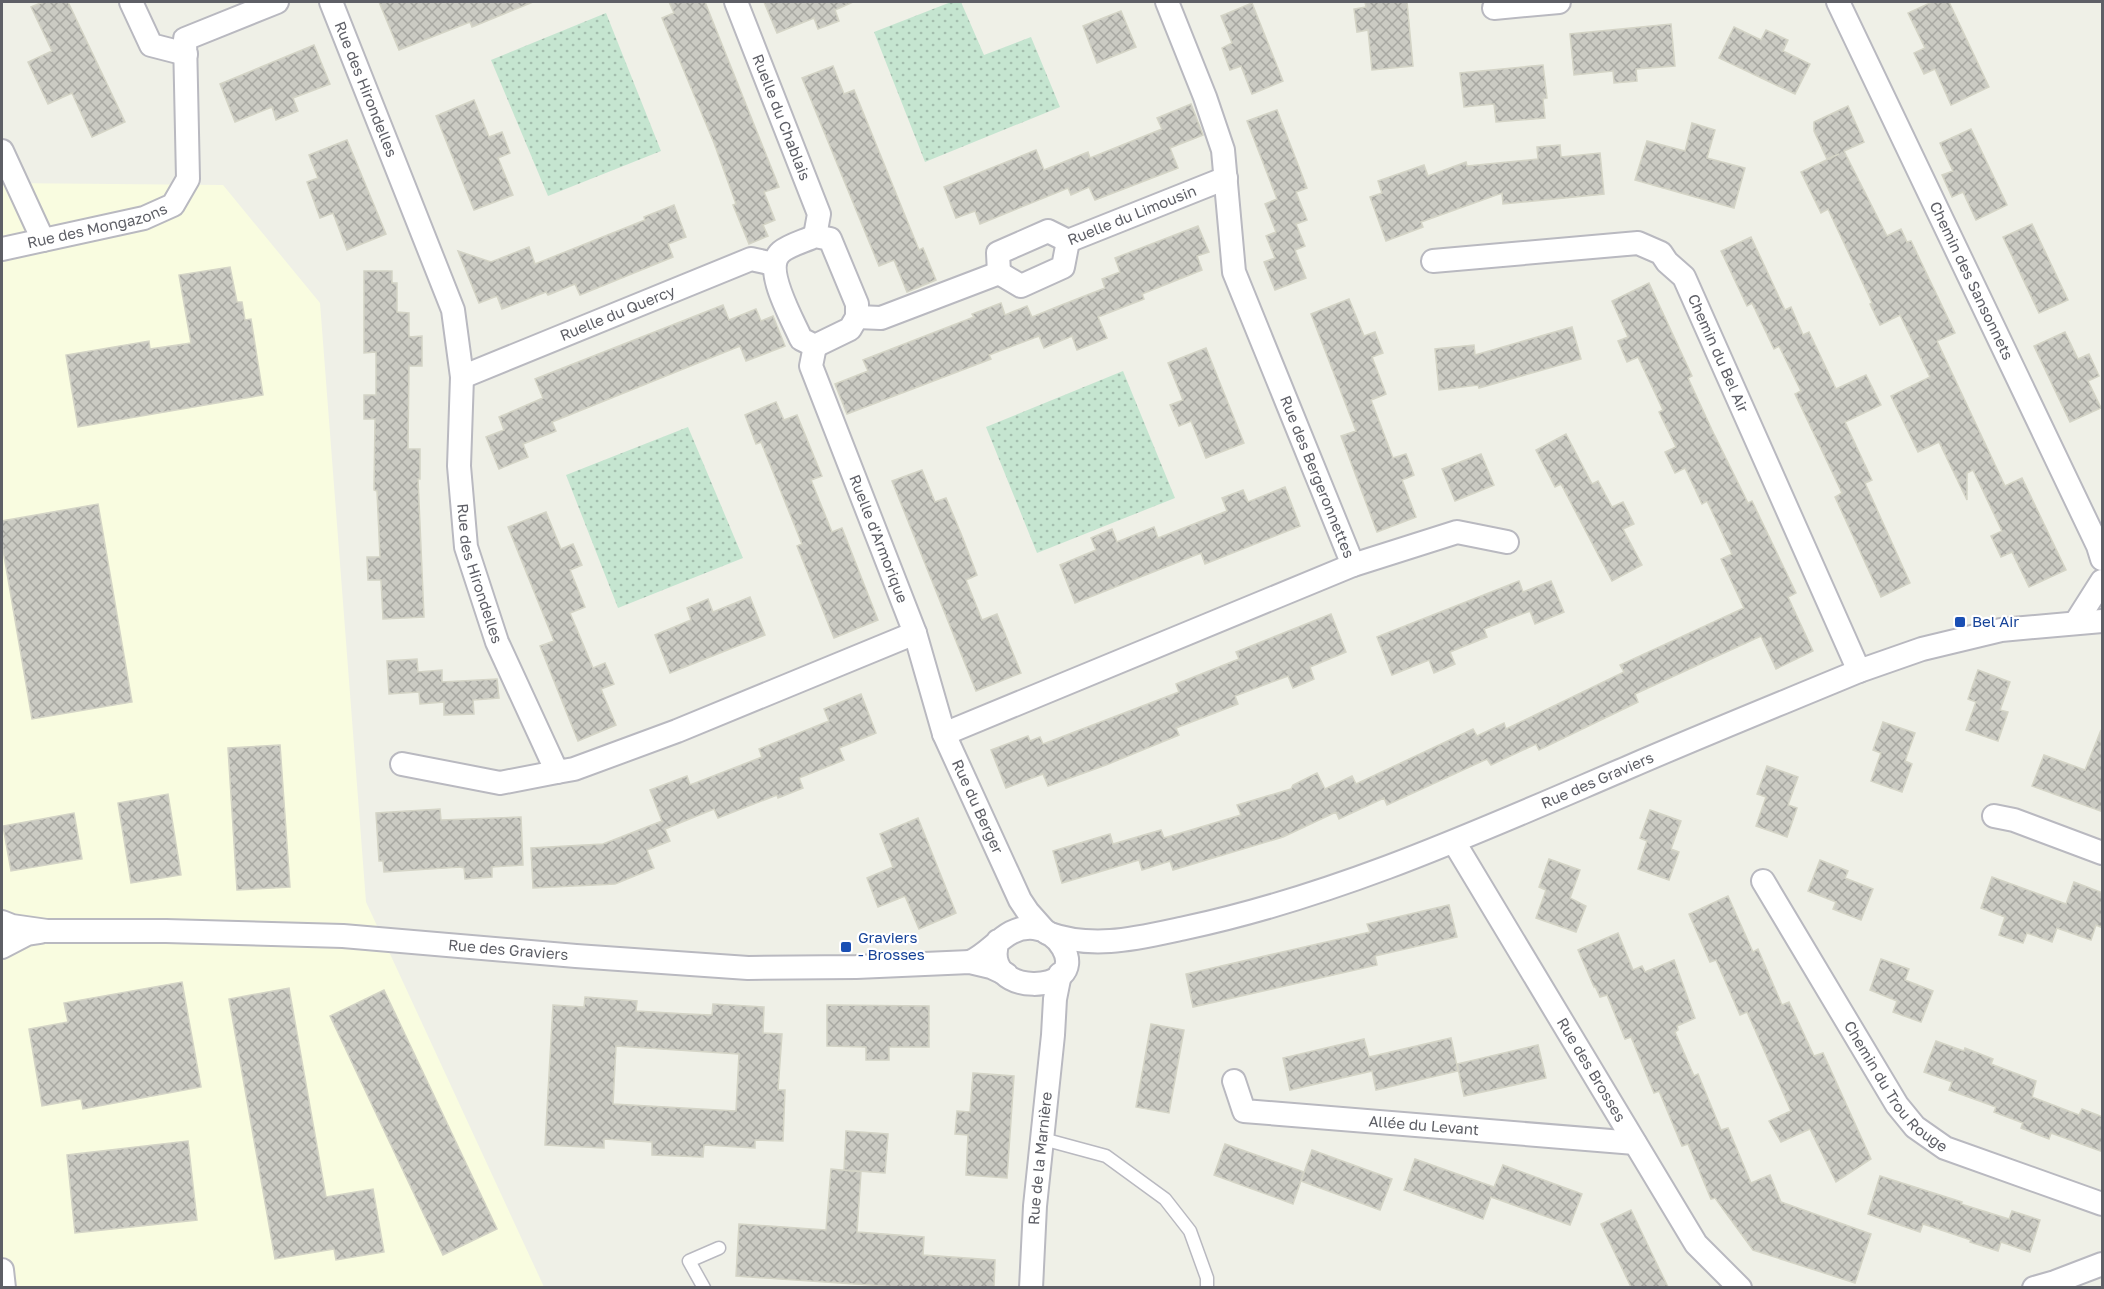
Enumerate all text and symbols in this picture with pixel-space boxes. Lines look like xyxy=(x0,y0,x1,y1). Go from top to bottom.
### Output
street label: Rue des Hirondelles xyxy=(332,19,402,160)
street label: Ruelle du Chablais xyxy=(749,51,815,183)
street label: Ruelle du Limousin xyxy=(1065,181,1199,248)
street label: Chemin des Sansonnets xyxy=(1927,198,2018,363)
street label: Rue des Mongazons xyxy=(25,199,170,251)
street label: Ruelle du Quercy xyxy=(557,281,678,344)
street label: Chemin du Bel Air xyxy=(1685,291,1753,415)
street label: Rue des Bergeronnettes xyxy=(1277,393,1359,561)
street label: Ruelle d'Armorique xyxy=(846,472,912,606)
street label: Rue des Hirondelles xyxy=(454,503,507,646)
place label: Bel Air xyxy=(1972,612,2019,630)
marker: Bel Air xyxy=(1953,615,1967,629)
street label: Rue des Graviers xyxy=(1538,748,1656,812)
street label: Rue du Berger xyxy=(949,756,1008,856)
place label: Graviers - Brosses xyxy=(858,928,925,963)
street label: Rue des Graviers xyxy=(447,935,569,963)
marker: Graviers - Brosses xyxy=(839,940,853,954)
street label: Rue des Brosses xyxy=(1554,1014,1630,1125)
street label: Chemin du Trou Rouge xyxy=(1841,1017,1952,1155)
street label: Rue de la Marnière xyxy=(1024,1090,1055,1225)
street label: Allée du Levant xyxy=(1368,1111,1480,1138)

